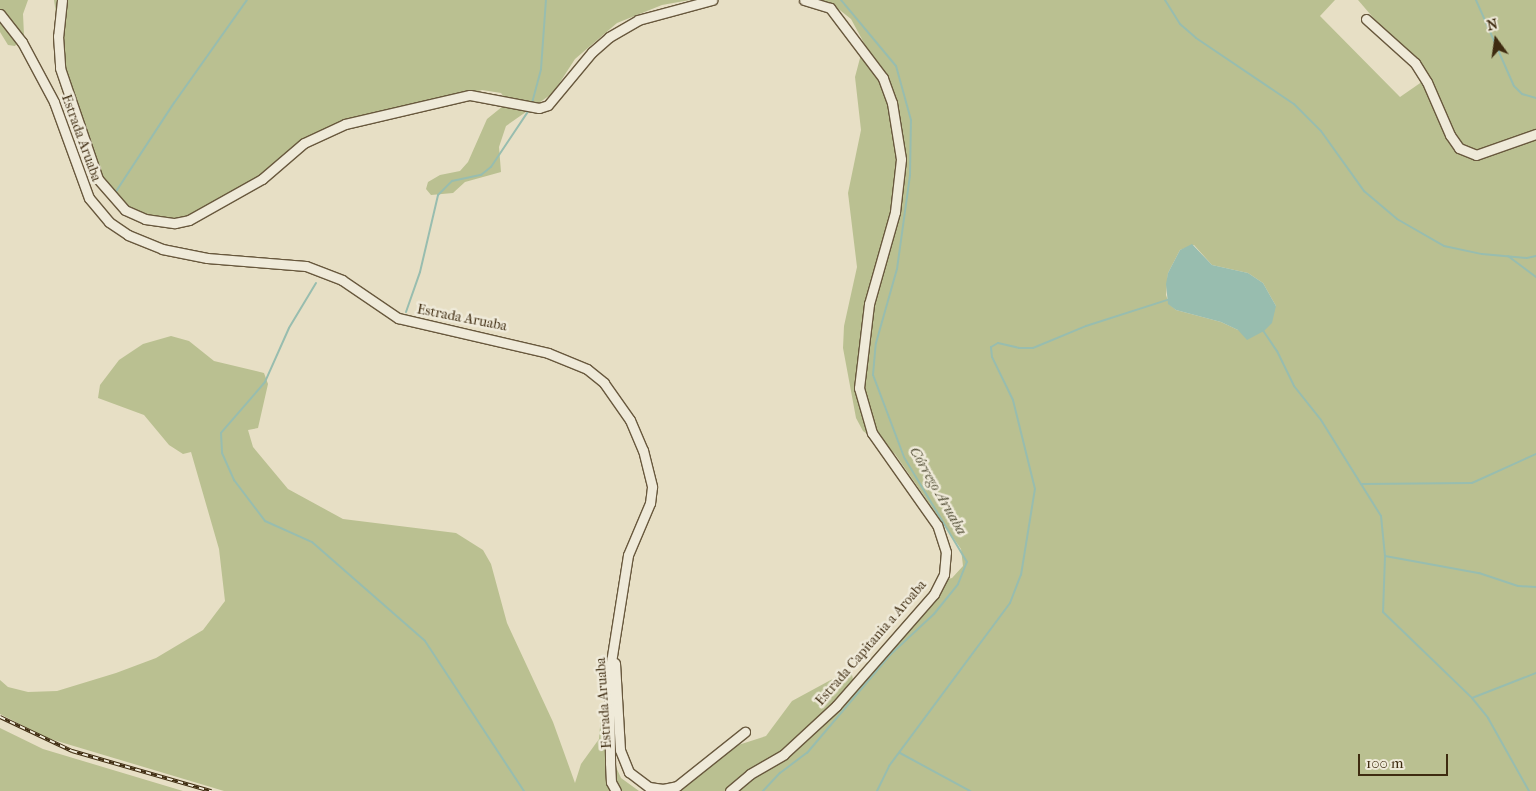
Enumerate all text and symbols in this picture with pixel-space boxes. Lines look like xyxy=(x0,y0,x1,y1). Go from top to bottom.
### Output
north arrow xyxy=(1471,15,1521,65)
text: N xyxy=(1485,15,1499,34)
street label: Estrada Aruaba xyxy=(57,92,105,184)
street label: Estrada Aruaba xyxy=(415,301,509,335)
water label: Córrego Aruaba xyxy=(905,444,971,538)
street label: Estrada Capitania a Aroaba xyxy=(812,577,930,709)
street label: Estrada Aruaba xyxy=(592,657,616,749)
scale bar xyxy=(1361,744,1451,776)
text: 100 m xyxy=(1366,754,1404,772)

